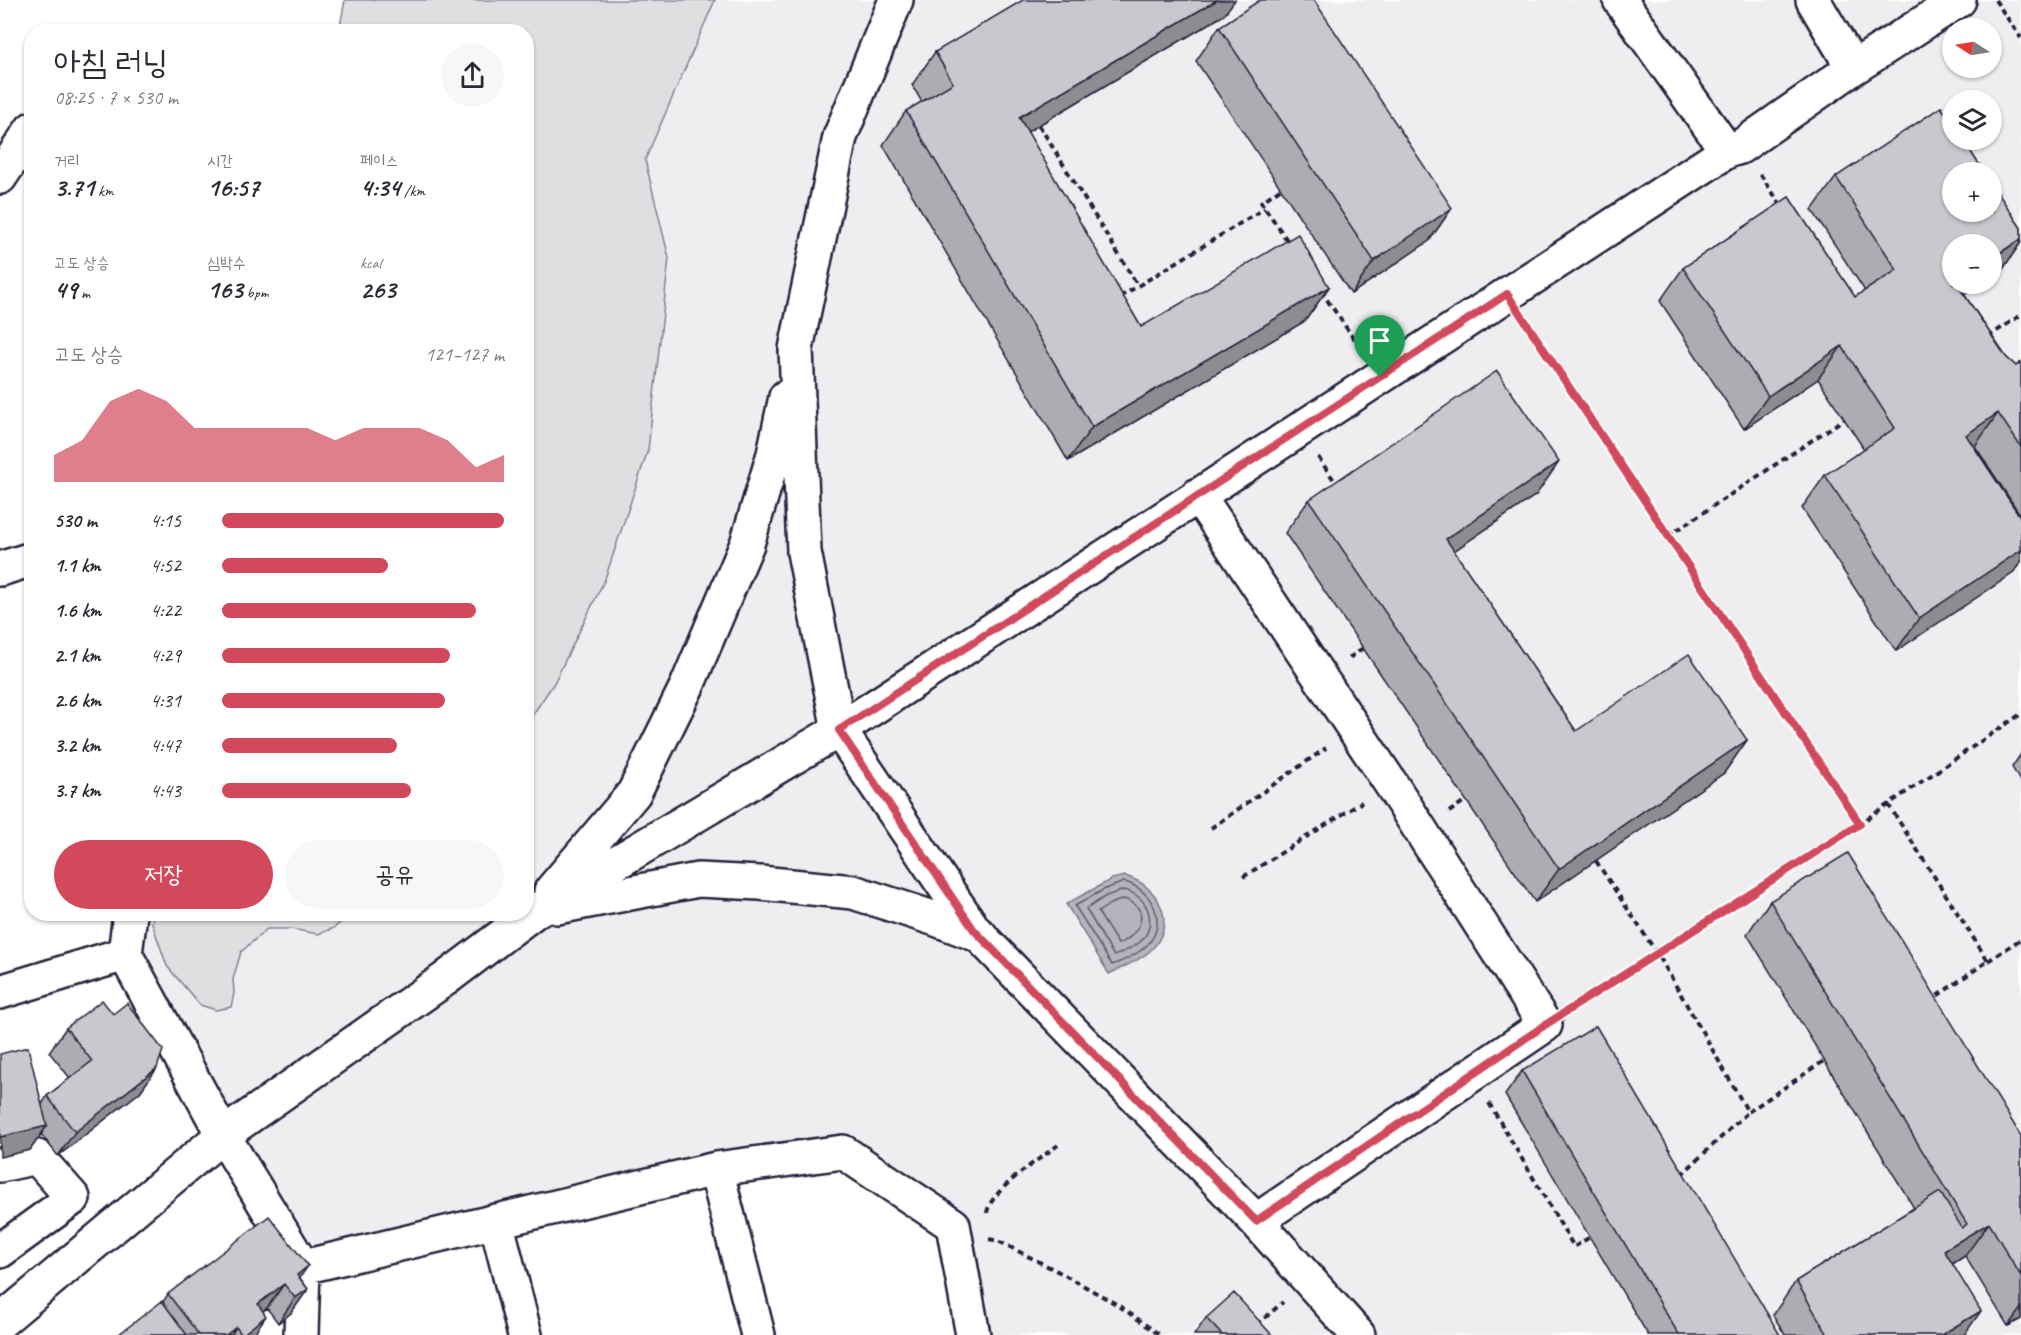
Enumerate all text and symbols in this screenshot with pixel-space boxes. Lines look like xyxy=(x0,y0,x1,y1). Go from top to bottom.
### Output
north arrow xyxy=(1942,18,2002,78)
map controls xyxy=(1942,18,2002,294)
text: 아침 러닝 xyxy=(54,41,168,83)
button: share xyxy=(441,44,504,107)
text: 08:25 · 7 × 530 m xyxy=(54,85,178,110)
button: layers xyxy=(1942,90,2002,150)
text: 거리 xyxy=(54,151,80,171)
text: 시간 xyxy=(207,151,233,171)
text: 페이스 xyxy=(360,151,399,171)
button: + xyxy=(1942,162,2002,222)
text: 3.71 xyxy=(54,171,94,204)
text: 16:57 xyxy=(207,171,259,204)
text: 4:34 xyxy=(360,171,400,204)
text: km xyxy=(94,181,114,201)
text: /km xyxy=(400,181,425,201)
button: − xyxy=(1942,234,2002,294)
text: 고도 상승 xyxy=(54,253,109,273)
text: 심박수 xyxy=(207,253,246,273)
text: kcal xyxy=(360,253,381,273)
text: 49 xyxy=(54,273,77,306)
text: 163 xyxy=(207,273,243,306)
text: 263 xyxy=(360,273,396,306)
text: m xyxy=(77,283,90,303)
text: bpm xyxy=(243,283,269,303)
pin xyxy=(1354,315,1405,377)
icon: arrive xyxy=(1363,324,1396,357)
text: 고도 상승 xyxy=(54,342,123,367)
text: 121–127 m xyxy=(425,342,504,367)
text: 530 m xyxy=(54,508,97,533)
text: 4:15 xyxy=(150,508,181,533)
text: 1.1 km xyxy=(54,553,101,578)
text: 4:52 xyxy=(150,553,181,578)
text: 1.6 km xyxy=(54,598,101,623)
text: 4:22 xyxy=(150,598,181,623)
text: 2.1 km xyxy=(54,643,101,668)
text: 4:29 xyxy=(150,643,181,668)
text: 2.6 km xyxy=(54,688,101,713)
text: 4:31 xyxy=(150,688,181,713)
text: 3.2 km xyxy=(54,733,101,758)
text: 4:47 xyxy=(150,733,181,758)
text: 3.7 km xyxy=(54,778,100,803)
text: 4:43 xyxy=(150,778,181,803)
button: 저장 xyxy=(54,840,273,909)
button: 공유 xyxy=(285,840,504,909)

